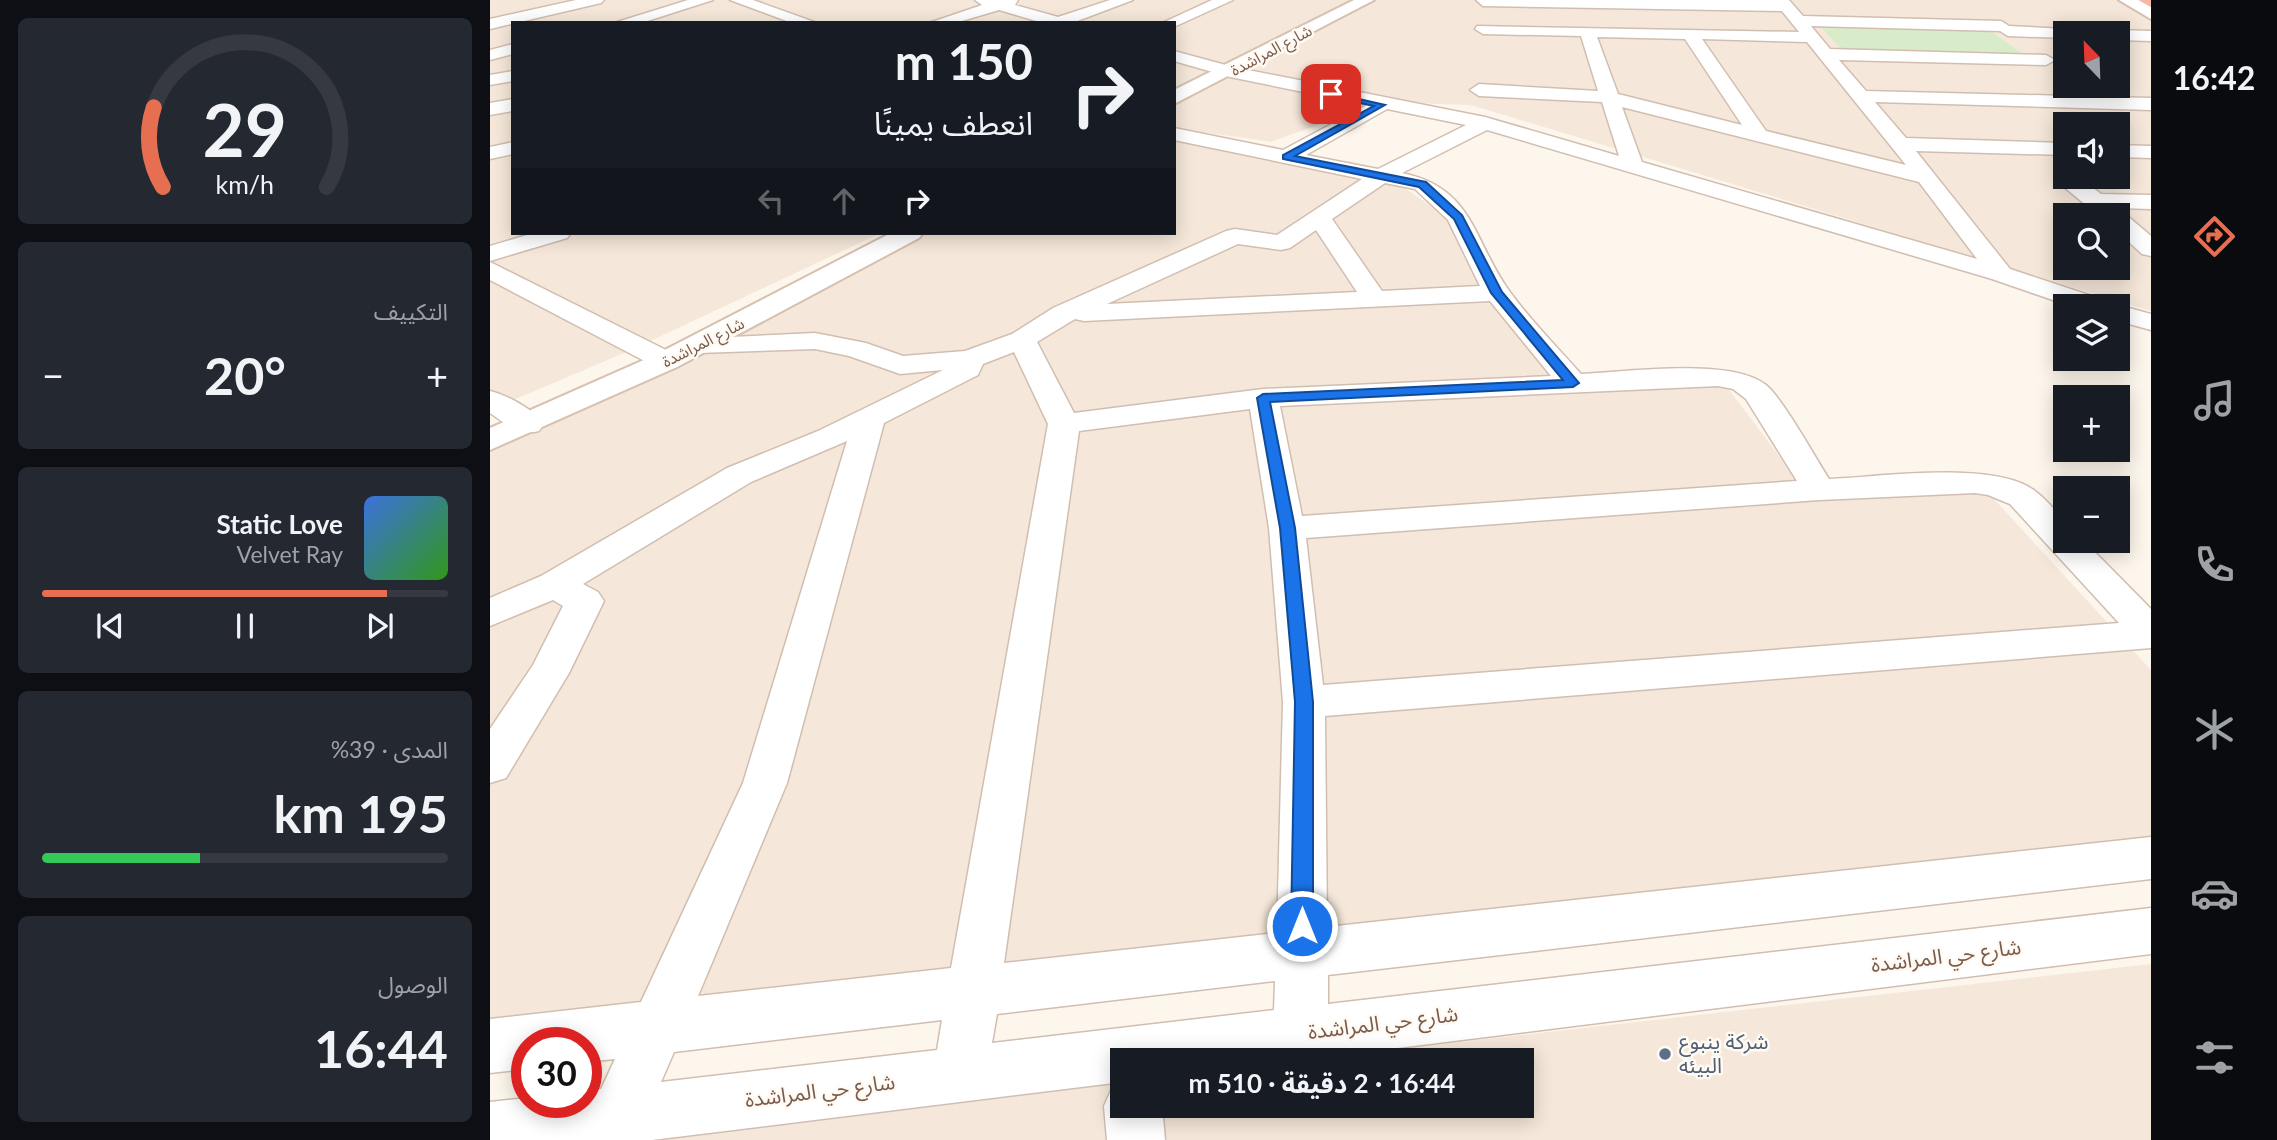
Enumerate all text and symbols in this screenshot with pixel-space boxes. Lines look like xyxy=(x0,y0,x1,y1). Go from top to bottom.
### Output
street label: شارع المراشدة xyxy=(1227,20,1317,83)
north arrow xyxy=(2053,21,2130,98)
map controls xyxy=(2053,21,2130,553)
text: 150 m xyxy=(895,32,1033,90)
icon: right xyxy=(1057,49,1148,140)
text: 16:42 xyxy=(2173,58,2255,97)
pin xyxy=(1301,64,1361,124)
icon: arrive xyxy=(1312,75,1350,113)
text: 29 xyxy=(203,86,287,174)
text: انعطف يمينًا xyxy=(874,103,1033,142)
button: sound xyxy=(2053,112,2130,189)
text: km/h xyxy=(216,169,274,199)
icon: left xyxy=(752,182,790,220)
icon: ahead xyxy=(825,182,863,220)
icon: right xyxy=(898,182,936,220)
button: search xyxy=(2053,203,2130,280)
icon: directions xyxy=(2190,212,2239,261)
button: layers xyxy=(2053,294,2130,371)
text: التكييف xyxy=(374,297,448,325)
street label: شارع المراشدة xyxy=(658,313,749,374)
text: 20° xyxy=(204,344,286,406)
text: − xyxy=(42,352,64,398)
text: + xyxy=(426,352,448,398)
icon: music xyxy=(2190,376,2239,425)
button: + xyxy=(2053,385,2130,462)
button: − xyxy=(2053,476,2130,553)
text: Static Love xyxy=(216,508,343,540)
text: Velvet Ray xyxy=(237,540,343,568)
icon: phone xyxy=(2190,540,2239,589)
icon: previous xyxy=(91,607,129,645)
icon: pause xyxy=(226,607,264,645)
icon: next xyxy=(361,607,399,645)
icon: climate xyxy=(2190,705,2239,754)
text: المدى · 39% xyxy=(331,735,448,763)
text: 195 km xyxy=(274,782,448,844)
icon: car xyxy=(2190,869,2239,918)
position arrow xyxy=(1265,889,1339,963)
street label: شارع حي المراشدة xyxy=(1869,933,2023,981)
text: الوصول xyxy=(378,970,448,998)
street label: شارع حي المراشدة xyxy=(1306,1000,1460,1048)
text: 16:44 xyxy=(314,1017,448,1079)
speed limit sign: 30 xyxy=(511,1027,602,1118)
place label: شركة ينبوع البيئه xyxy=(1679,1028,1768,1077)
icon: filters xyxy=(2190,1033,2239,1082)
marker: شركة ينبوع البيئه xyxy=(1657,1046,1673,1062)
text: 16:44 · 2 دقيقة · 510 m xyxy=(1189,1067,1455,1099)
street label: شارع حي المراشدة xyxy=(743,1068,897,1116)

